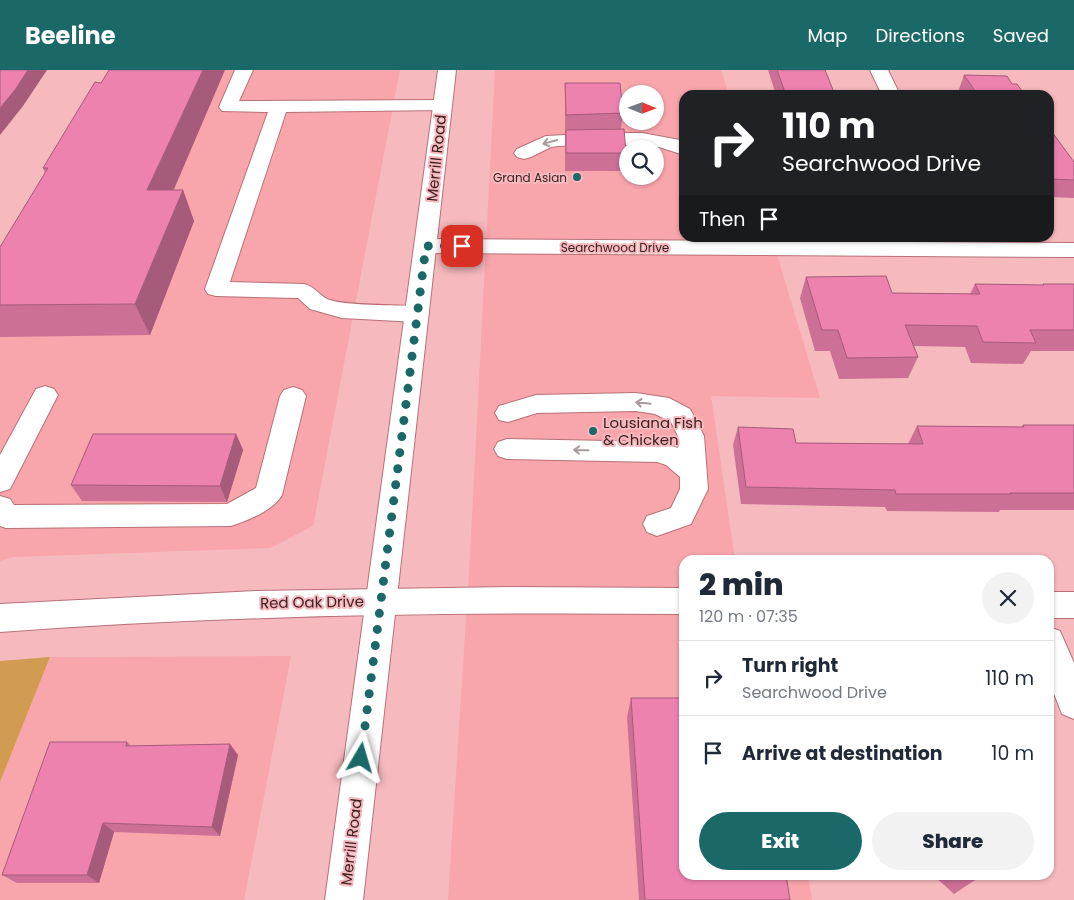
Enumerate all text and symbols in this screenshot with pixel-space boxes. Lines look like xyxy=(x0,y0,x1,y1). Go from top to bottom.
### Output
text: Beeline xyxy=(25,19,116,52)
text: Map xyxy=(808,23,847,48)
text: Directions xyxy=(875,23,965,48)
text: Saved xyxy=(993,23,1049,48)
north arrow xyxy=(619,85,664,130)
map controls xyxy=(619,85,664,185)
text: 110 m xyxy=(782,101,876,150)
icon: right xyxy=(699,110,764,175)
street label: Merrill Road xyxy=(421,113,451,203)
one-way arrow xyxy=(542,138,558,147)
button: search xyxy=(619,140,664,185)
text: Searchwood Drive xyxy=(782,148,981,179)
place label: Grand Asian xyxy=(493,169,567,186)
marker: Grand Asian xyxy=(571,171,583,183)
icon: arrive xyxy=(755,205,783,233)
text: Then xyxy=(699,206,745,233)
pin xyxy=(441,225,483,267)
icon: arrive xyxy=(448,232,476,260)
street label: Searchwood Drive xyxy=(561,239,669,256)
one-way arrow xyxy=(635,398,651,408)
place label: Lousiana Fish & Chicken xyxy=(603,412,703,450)
marker: Lousiana Fish & Chicken xyxy=(587,425,599,437)
one-way arrow xyxy=(573,445,590,455)
text: 2 min xyxy=(699,563,784,606)
button: close xyxy=(982,572,1034,624)
street label: Red Oak Drive xyxy=(260,591,364,613)
text: 120 m · 07:35 xyxy=(699,605,798,628)
text: Turn right xyxy=(742,652,838,679)
icon: right xyxy=(699,664,727,692)
text: 110 m xyxy=(985,665,1034,692)
text: Searchwood Drive xyxy=(742,681,887,704)
position arrow xyxy=(334,731,386,783)
icon: arrive xyxy=(699,739,727,767)
text: Arrive at destination xyxy=(742,740,943,767)
text: 10 m xyxy=(991,740,1034,767)
street label: Merrill Road xyxy=(335,797,367,887)
button: Exit xyxy=(699,812,862,870)
button: Share xyxy=(872,812,1034,870)

